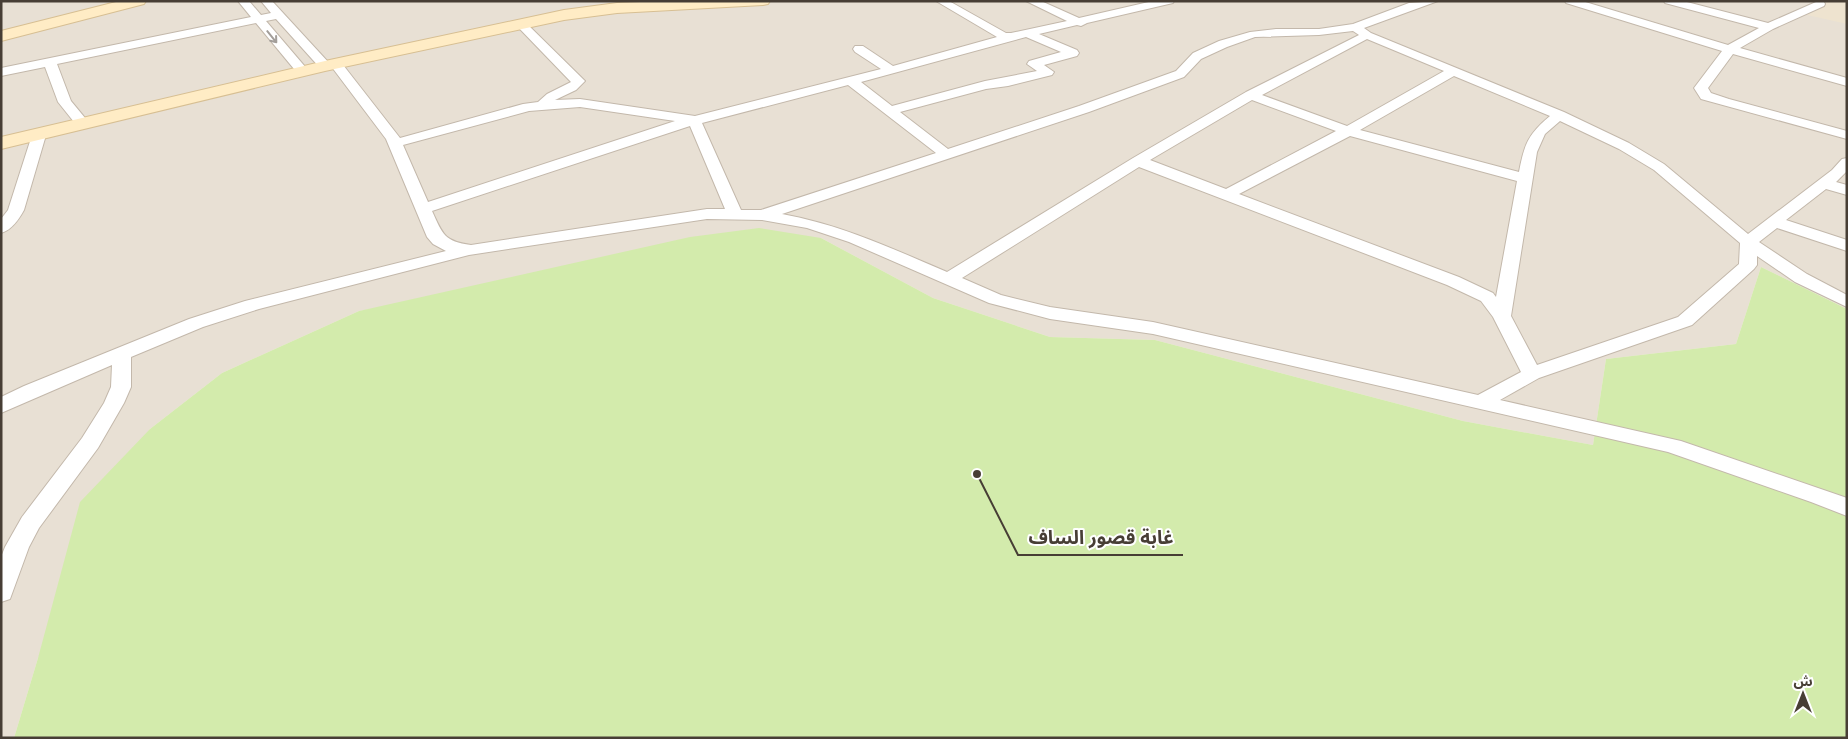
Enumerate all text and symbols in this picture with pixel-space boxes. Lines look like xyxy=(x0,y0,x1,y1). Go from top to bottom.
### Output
one-way arrow xyxy=(267,30,278,43)
callout: غابة قصور الساف xyxy=(1018,521,1183,555)
text: غابة قصور الساف xyxy=(1028,524,1174,550)
north arrow xyxy=(1778,669,1828,719)
text: ش xyxy=(1793,671,1813,690)

